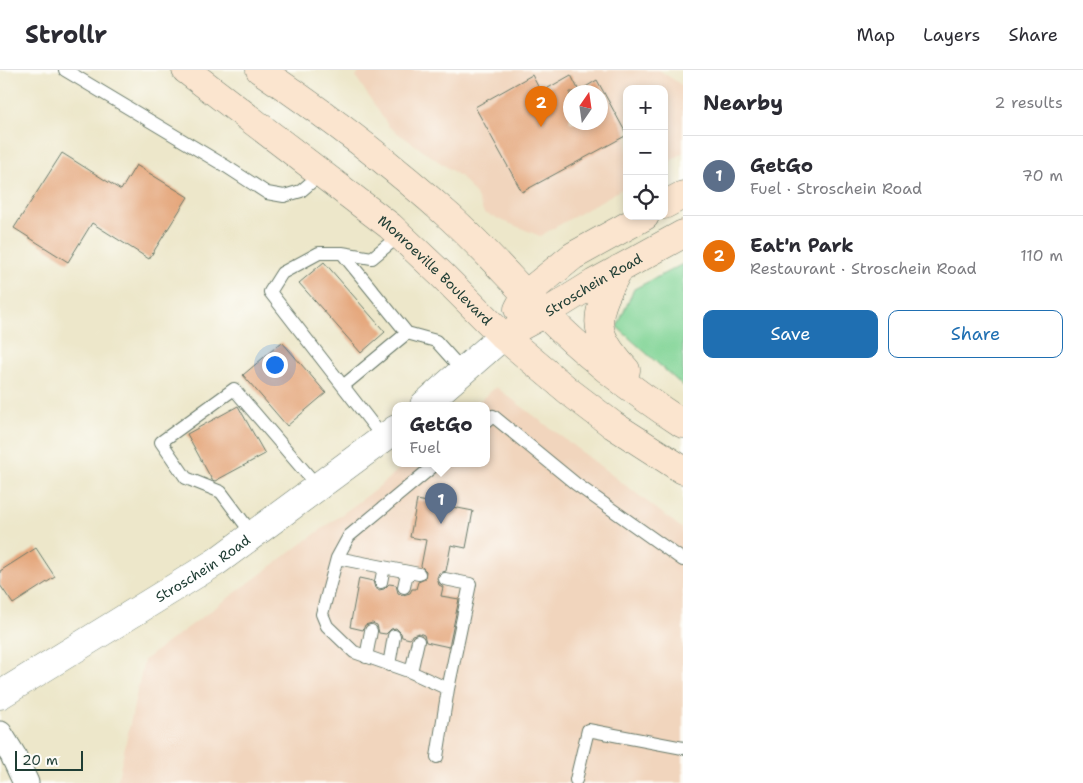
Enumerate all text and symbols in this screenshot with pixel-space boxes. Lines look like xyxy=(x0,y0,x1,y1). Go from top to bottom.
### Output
text: Strollr xyxy=(25,19,107,51)
text: Map xyxy=(857,23,895,47)
text: Layers xyxy=(923,23,980,47)
text: Share xyxy=(1008,23,1058,47)
north arrow xyxy=(563,85,608,130)
map controls xyxy=(623,85,668,220)
button: + xyxy=(623,85,668,130)
pin: 2 xyxy=(525,86,557,127)
text: Nearby xyxy=(703,89,783,117)
text: 2 results xyxy=(994,92,1063,113)
button: − xyxy=(623,130,668,175)
text: GetGo xyxy=(750,153,813,178)
text: 1 xyxy=(715,165,723,186)
text: 70 m xyxy=(1022,165,1063,186)
button: locate xyxy=(623,175,668,220)
text: Fuel · Stroschein Road xyxy=(750,178,922,199)
street label: Monroeville Boulevard xyxy=(374,211,496,329)
text: Eat'n Park xyxy=(750,233,854,258)
text: 2 xyxy=(713,245,725,266)
text: 110 m xyxy=(1020,245,1063,266)
street label: Stroschein Road xyxy=(541,249,645,320)
text: Restaurant · Stroschein Road xyxy=(750,258,977,279)
button: Save xyxy=(703,310,878,358)
button: Share xyxy=(888,310,1063,358)
your location xyxy=(262,352,288,378)
popup xyxy=(392,402,490,467)
text: GetGo xyxy=(409,412,473,437)
text: Fuel xyxy=(409,437,441,458)
pin: 1 xyxy=(425,483,457,524)
street label: Stroschein Road xyxy=(152,531,254,606)
scale bar xyxy=(15,748,82,771)
text: 20 m xyxy=(22,751,58,769)

